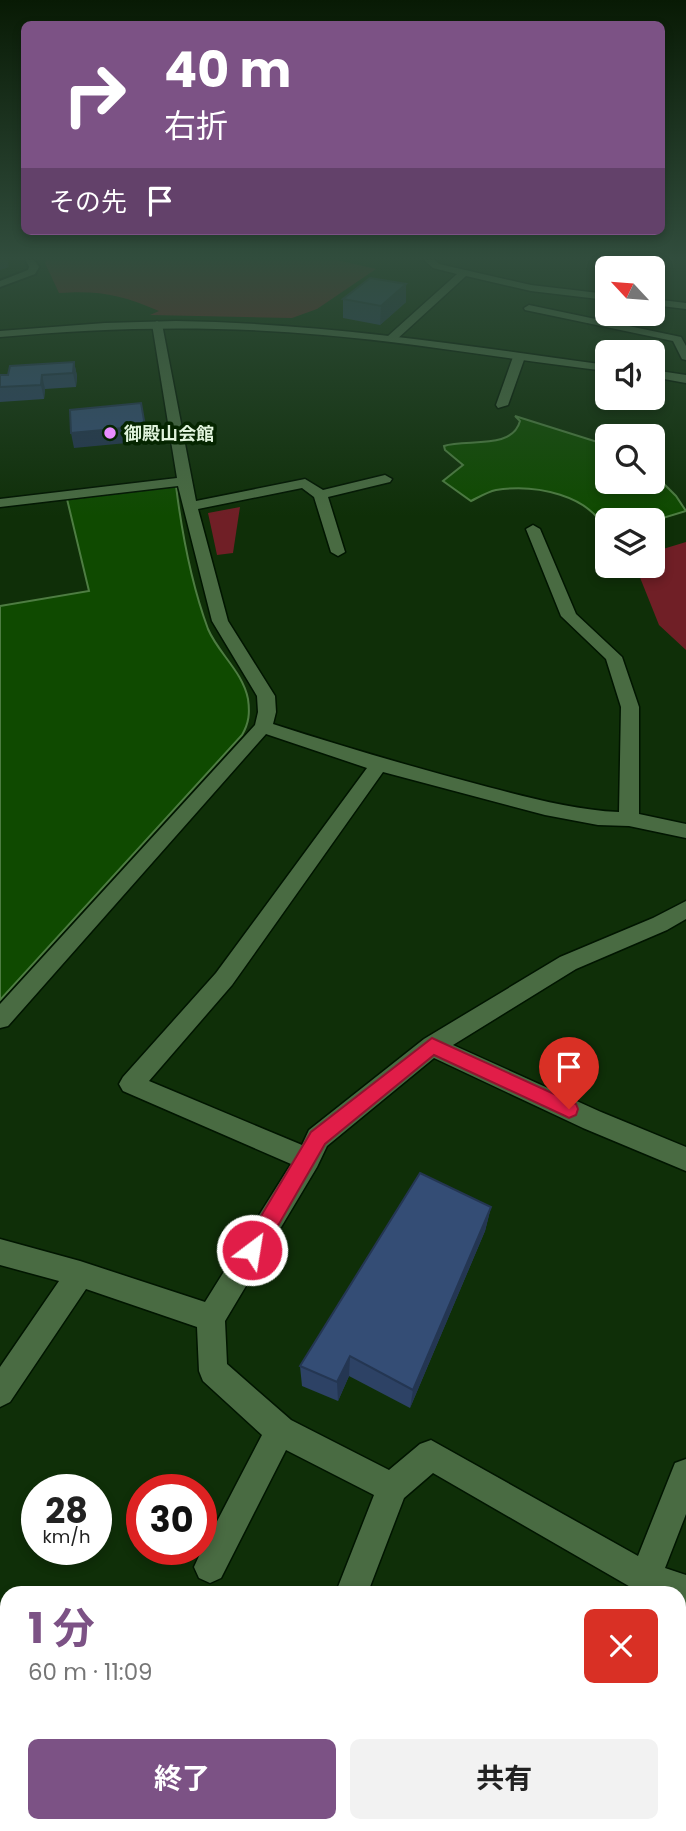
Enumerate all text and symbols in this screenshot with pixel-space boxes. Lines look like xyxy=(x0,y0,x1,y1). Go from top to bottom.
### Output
text: 40 m xyxy=(164,36,291,104)
icon: right xyxy=(49,49,140,140)
text: 右折 xyxy=(164,103,228,148)
icon: arrive xyxy=(141,182,179,220)
text: その先 xyxy=(49,184,127,220)
north arrow xyxy=(595,256,665,326)
map controls xyxy=(595,256,665,578)
button: sound xyxy=(595,340,665,410)
place label: 御殿山会館 xyxy=(123,421,214,446)
button: search xyxy=(595,424,665,494)
marker: 御殿山会館 xyxy=(102,425,118,441)
button: layers xyxy=(595,508,665,578)
pin xyxy=(539,1037,599,1109)
icon: arrive xyxy=(550,1048,588,1086)
position arrow xyxy=(215,1213,289,1287)
speed limit sign: 30 xyxy=(126,1474,217,1565)
text: 28 xyxy=(45,1486,88,1535)
text: km/h xyxy=(43,1524,90,1549)
text: 1 分 xyxy=(28,1599,95,1658)
button: close xyxy=(584,1609,658,1683)
text: 60 m · 11:09 xyxy=(28,1656,153,1688)
button: 終了 xyxy=(28,1739,336,1819)
button: 共有 xyxy=(350,1739,658,1819)

